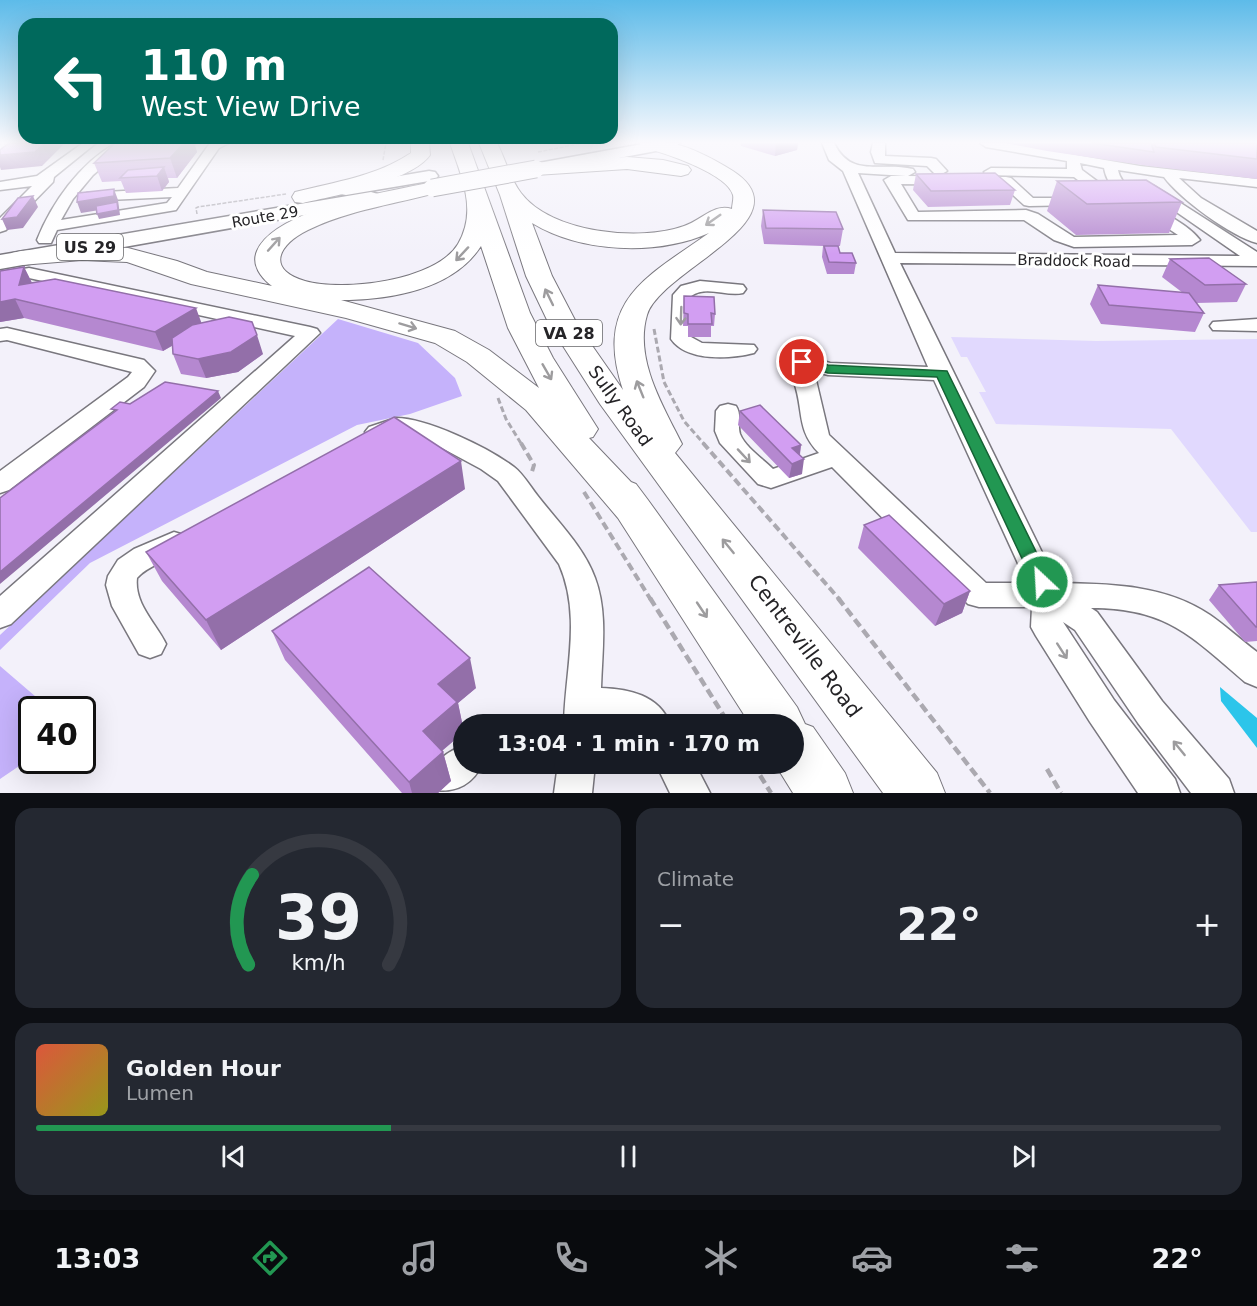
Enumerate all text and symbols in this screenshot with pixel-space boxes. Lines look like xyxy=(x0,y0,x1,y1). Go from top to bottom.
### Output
text: 110 m xyxy=(141,41,287,90)
icon: left xyxy=(42,42,120,120)
text: West View Drive xyxy=(141,91,361,122)
street label: Route 29 xyxy=(230,202,300,232)
one-way arrow xyxy=(706,214,722,226)
road number: US 29 xyxy=(57,234,123,260)
one-way arrow xyxy=(268,236,281,252)
one-way arrow xyxy=(455,246,469,261)
street label: Braddock Road xyxy=(1017,251,1131,271)
one-way arrow xyxy=(542,289,554,307)
one-way arrow xyxy=(676,305,687,325)
road number: VA 28 xyxy=(536,320,602,346)
one-way arrow xyxy=(398,321,417,332)
pin xyxy=(776,336,827,387)
icon: arrive xyxy=(785,345,818,378)
street label: Sully Road xyxy=(584,361,657,450)
one-way arrow xyxy=(541,363,553,380)
one-way arrow xyxy=(634,380,645,399)
one-way arrow xyxy=(737,449,752,464)
one-way arrow xyxy=(721,538,734,554)
position arrow xyxy=(1010,550,1074,614)
street label: Centreville Road xyxy=(744,570,866,722)
one-way arrow xyxy=(696,601,708,618)
one-way arrow xyxy=(1056,642,1069,659)
speed limit sign: 40 xyxy=(18,696,96,774)
text: 13:04 · 1 min · 170 m xyxy=(497,731,760,756)
one-way arrow xyxy=(1172,740,1185,756)
text: Climate xyxy=(657,867,734,891)
text: 39 xyxy=(275,881,361,954)
text: 22° xyxy=(896,898,982,951)
text: − xyxy=(657,905,685,944)
text: + xyxy=(1193,905,1221,944)
text: km/h xyxy=(291,950,345,975)
text: Golden Hour xyxy=(126,1056,281,1081)
text: Lumen xyxy=(126,1081,194,1105)
icon: previous xyxy=(217,1140,250,1173)
icon: pause xyxy=(612,1140,645,1173)
icon: next xyxy=(1007,1140,1040,1173)
icon: directions xyxy=(249,1237,291,1279)
icon: music xyxy=(399,1237,441,1279)
icon: phone xyxy=(550,1237,592,1279)
icon: climate xyxy=(700,1237,742,1279)
icon: car xyxy=(851,1237,893,1279)
icon: filters xyxy=(1001,1237,1043,1279)
text: 13:03 xyxy=(54,1243,140,1274)
text: 22° xyxy=(1152,1243,1203,1274)

